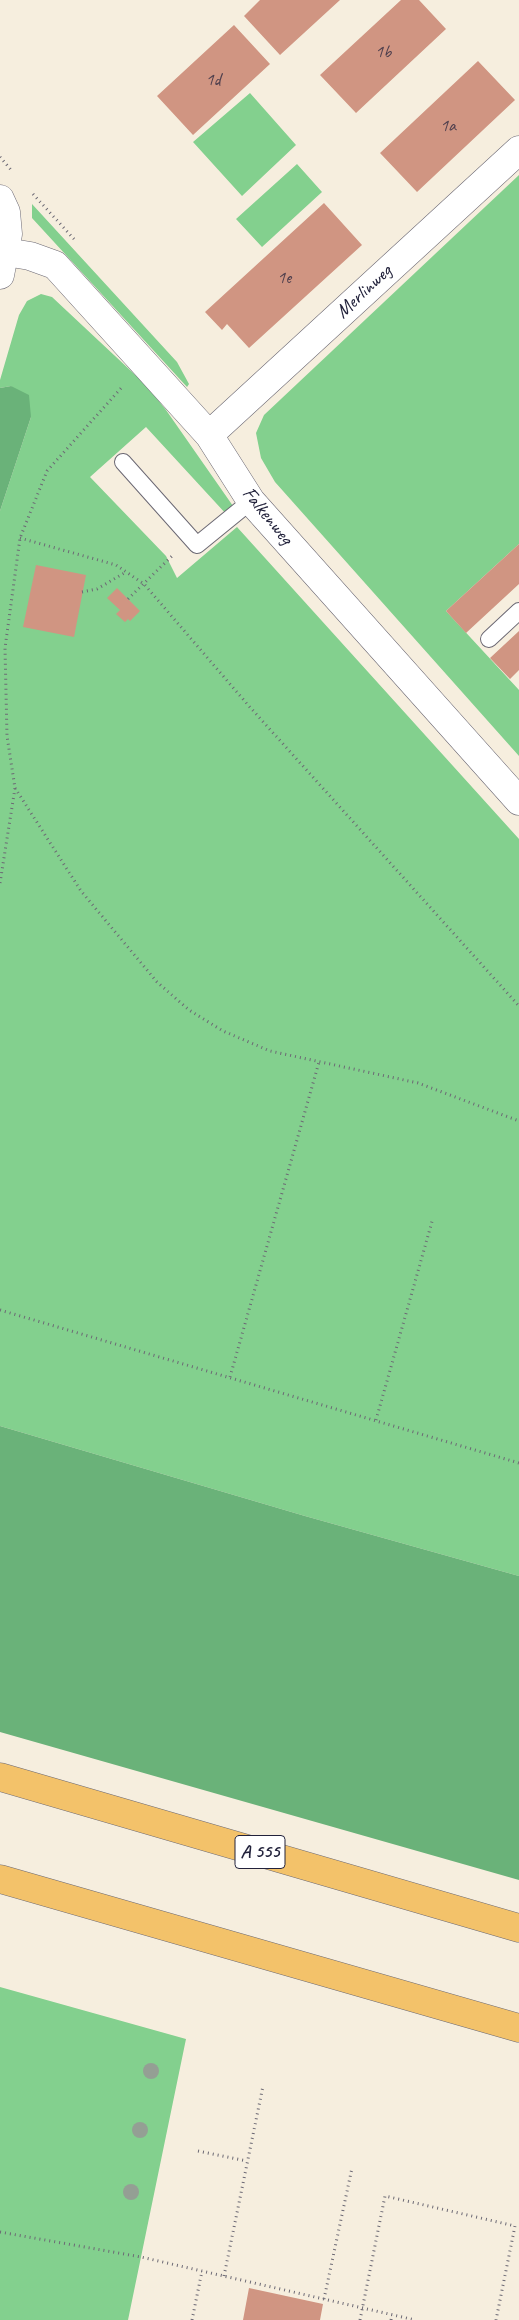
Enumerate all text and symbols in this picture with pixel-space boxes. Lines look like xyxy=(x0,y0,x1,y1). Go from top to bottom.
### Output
house number: 1b xyxy=(375,41,391,63)
house number: 1d xyxy=(205,69,221,91)
house number: 1a xyxy=(440,115,456,137)
street label: Merlinweg xyxy=(331,260,397,324)
house number: 1e xyxy=(277,267,291,289)
street label: Falkenweg xyxy=(236,482,298,550)
road number: A 555 xyxy=(235,1835,285,1868)

